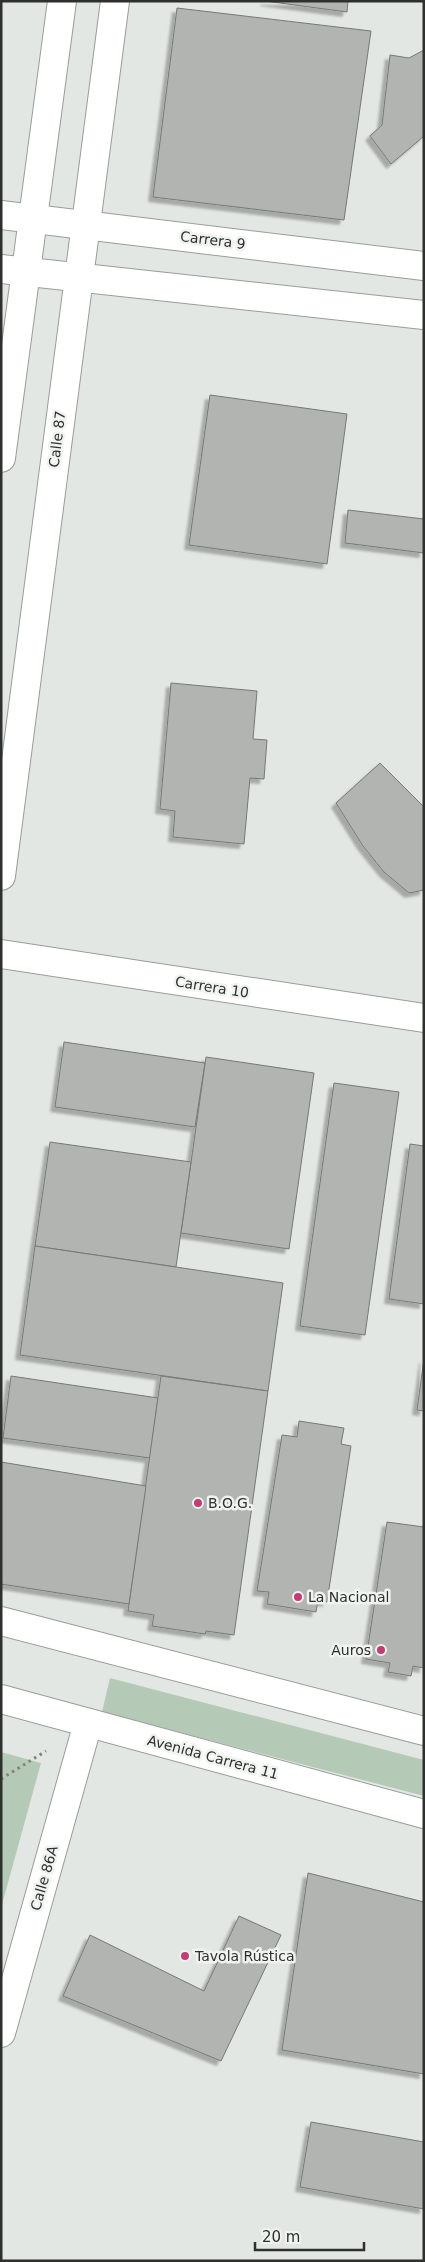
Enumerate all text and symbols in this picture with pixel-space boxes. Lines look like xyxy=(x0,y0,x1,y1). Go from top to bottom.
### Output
street label: Carrera 9 xyxy=(179,228,247,252)
street label: Calle 87 xyxy=(46,410,68,468)
street label: Carrera 10 xyxy=(174,973,250,1001)
place label: B.O.G. xyxy=(208,1495,252,1511)
marker: B.O.G. xyxy=(192,1497,204,1509)
place label: La Nacional xyxy=(308,1589,389,1605)
marker: La Nacional xyxy=(292,1591,304,1603)
place label: Auros xyxy=(331,1642,371,1658)
marker: Auros xyxy=(375,1644,387,1656)
street label: Avenida Carrera 11 xyxy=(146,1732,280,1782)
street label: Calle 86A xyxy=(27,1843,61,1912)
place label: Tavola Rústica xyxy=(194,1948,295,1964)
marker: Tavola Rústica xyxy=(179,1950,191,1962)
scale bar xyxy=(255,2220,364,2252)
text: 20 m xyxy=(262,2228,300,2246)

